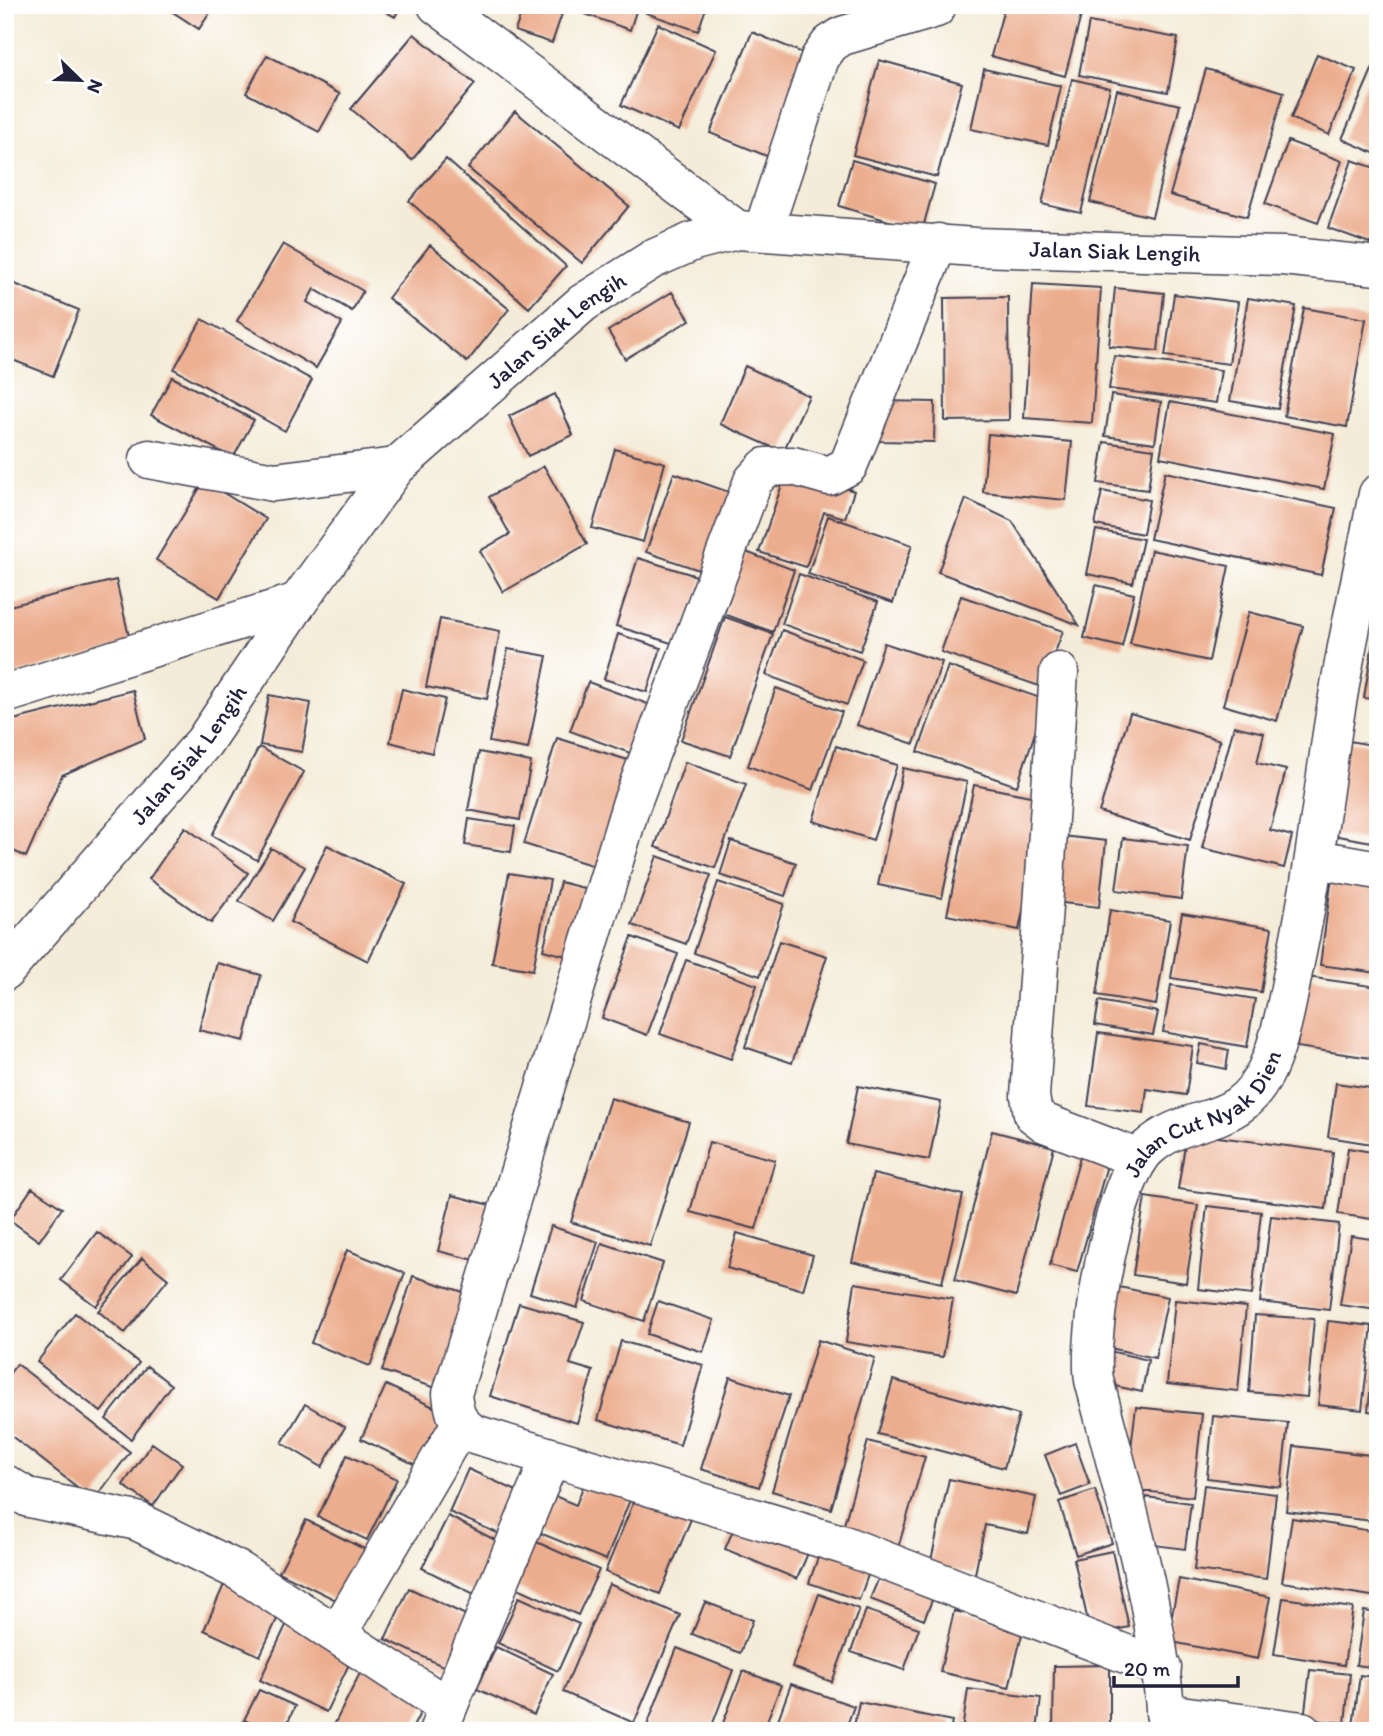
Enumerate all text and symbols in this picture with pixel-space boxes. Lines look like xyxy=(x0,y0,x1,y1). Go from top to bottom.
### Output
north arrow xyxy=(46,46,116,116)
text: N xyxy=(82,76,108,97)
street label: Jalan Siak Lengih xyxy=(1029,235,1201,268)
street label: Jalan Siak Lengih xyxy=(481,266,631,395)
street label: Jalan Siak Lengih xyxy=(125,679,253,830)
street label: Jalan Cut Nyak Dien xyxy=(1118,1046,1287,1182)
scale bar xyxy=(1114,1645,1238,1689)
text: 20 m xyxy=(1124,1656,1171,1681)

